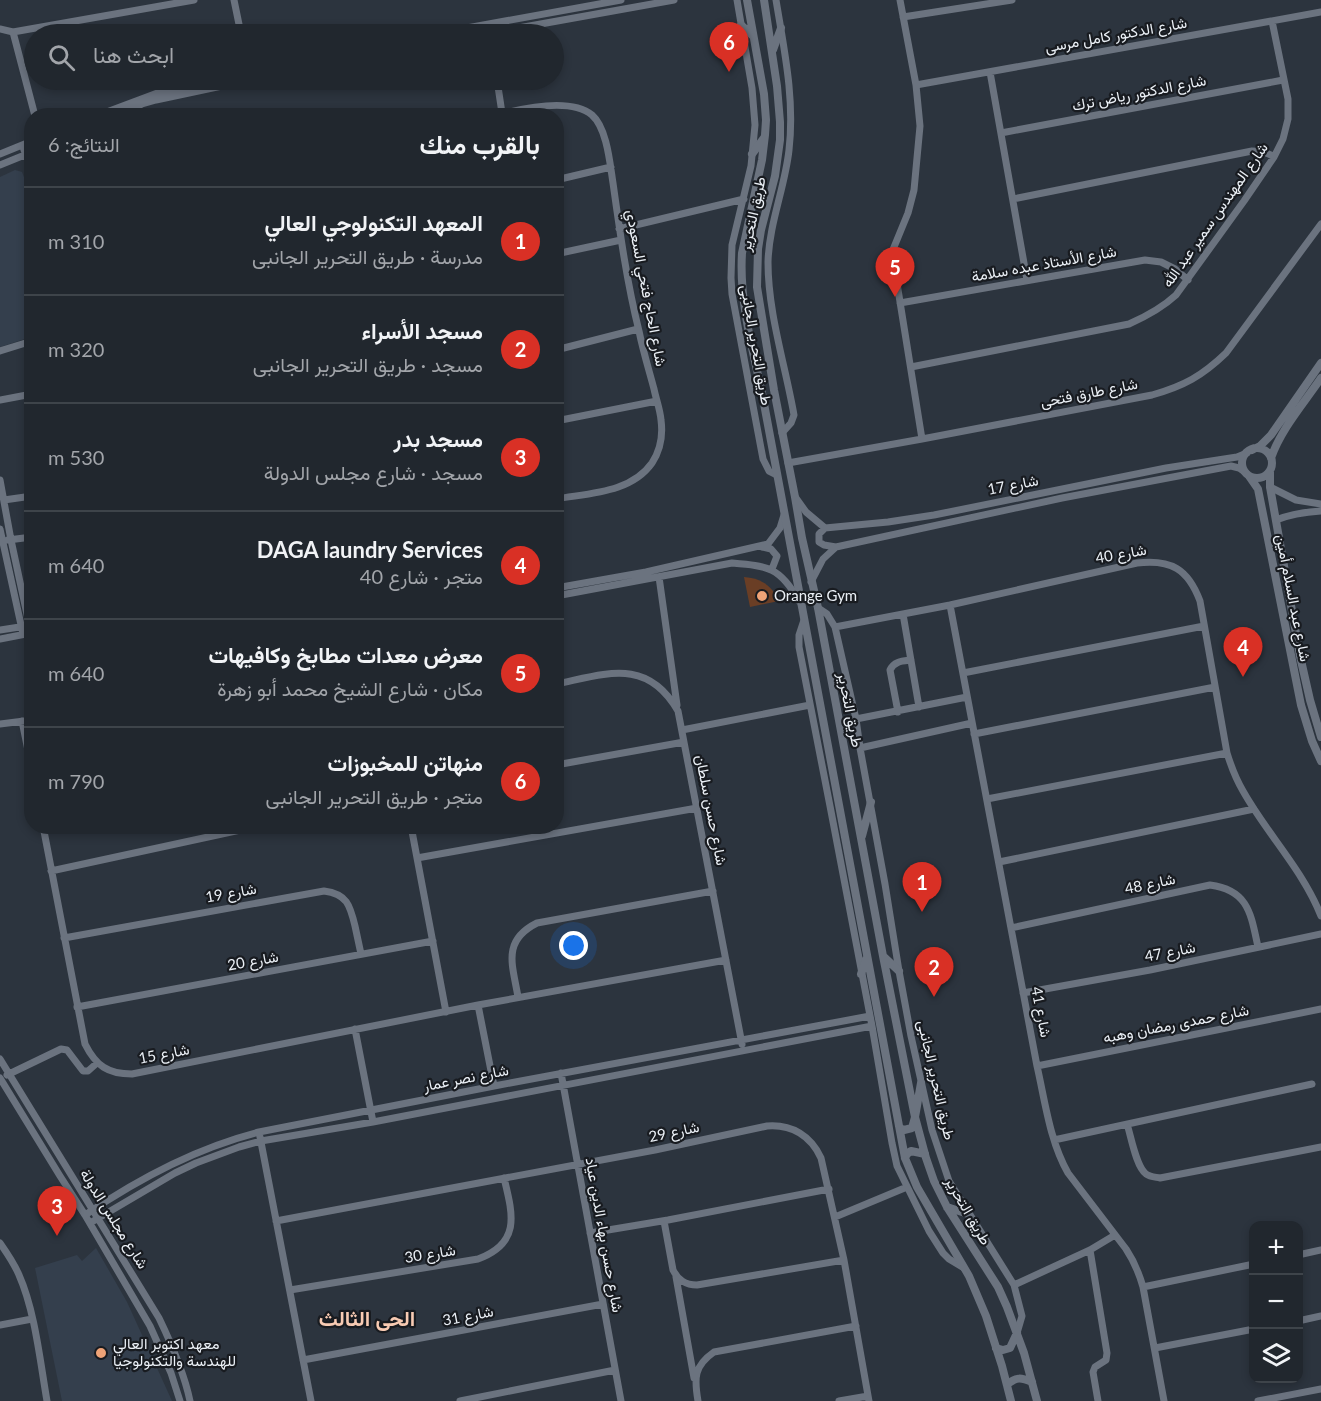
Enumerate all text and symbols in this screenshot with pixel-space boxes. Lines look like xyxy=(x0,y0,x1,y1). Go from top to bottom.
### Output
street label: شارع الدكتور كامل مرسى xyxy=(1043,13,1189,58)
pin: 6 xyxy=(710,22,748,72)
search box xyxy=(24,24,564,90)
icon: search xyxy=(45,41,78,74)
text: ابحث هنا xyxy=(93,41,174,68)
street label: شارع الدكتور رياض ترك xyxy=(1070,70,1208,117)
text: بالقرب منك xyxy=(420,128,540,160)
text: النتائج: 6 xyxy=(48,132,120,156)
street label: شارع المهندس سمير عبد الله xyxy=(1157,139,1273,292)
street label: طريق التحرير xyxy=(735,175,771,254)
street label: شارع الحاج فتحي السعودي xyxy=(618,208,671,369)
text: المعهد التكنولوجي العالي xyxy=(265,209,483,236)
text: 310 m xyxy=(48,229,104,253)
text: 1 xyxy=(515,229,526,253)
street label: شارع الأستاذ عبده سلامة xyxy=(970,241,1118,288)
text: مدرسة · طريق التحرير الجانبى xyxy=(252,244,483,268)
pin: 5 xyxy=(876,248,914,297)
street label: طريق التحرير الجانبى xyxy=(736,283,776,407)
text: مسجد الأسراء xyxy=(362,317,483,344)
text: 320 m xyxy=(48,337,104,361)
text: 2 xyxy=(515,337,526,361)
text: مسجد · طريق التحرير الجانبى xyxy=(253,352,483,376)
street label: شارع طارق فتحى xyxy=(1039,374,1140,413)
text: مسجد بدر xyxy=(394,425,483,452)
text: 530 m xyxy=(48,445,104,469)
text: 3 xyxy=(515,445,526,469)
text: مسجد · شارع مجلس الدولة xyxy=(264,460,483,484)
street label: شارع 17 xyxy=(986,470,1040,501)
street label: شارع عبد السلام أمين xyxy=(1270,533,1315,664)
text: DAGA laundry Services xyxy=(257,536,483,563)
street label: شارع 40 xyxy=(1094,540,1148,569)
text: 640 m xyxy=(48,553,104,577)
text: 4 xyxy=(515,553,526,577)
text: متجر · شارع 40 xyxy=(360,564,483,588)
place label: Orange Gym xyxy=(774,586,857,604)
marker: Orange Gym xyxy=(755,589,769,603)
pin: 4 xyxy=(1224,628,1262,677)
text: معرض معدات مطابخ وكافيهات xyxy=(208,641,483,668)
text: 640 m xyxy=(48,661,104,685)
text: 5 xyxy=(515,661,526,685)
street label: طريق التحرير xyxy=(833,670,867,749)
text: مكان · شارع الشيخ محمد أبو زهرة xyxy=(217,676,483,700)
text: منهاتن للمخبوزات xyxy=(328,749,483,776)
street label: شارع حسن سلطان xyxy=(689,753,732,867)
text: 790 m xyxy=(48,769,104,793)
text: 6 xyxy=(515,769,526,793)
text: متجر · طريق التحرير الجانبى xyxy=(265,784,483,808)
pin: 1 xyxy=(902,862,942,912)
street label: شارع 48 xyxy=(1123,869,1178,900)
street label: شارع 19 xyxy=(204,879,258,908)
your location xyxy=(559,931,588,960)
street label: شارع 47 xyxy=(1143,937,1197,968)
street label: شارع 20 xyxy=(226,947,280,976)
pin: 2 xyxy=(914,948,954,997)
street label: شارع 41 xyxy=(1025,985,1056,1039)
street label: شارع حمدى رمضان وهبه xyxy=(1101,1000,1251,1049)
street label: طريق التحرير الجانبى xyxy=(913,1018,960,1142)
street label: شارع 15 xyxy=(137,1039,191,1070)
street label: شارع نصر عمار xyxy=(421,1060,511,1097)
street label: شارع 29 xyxy=(647,1117,702,1148)
street label: شارع حسن بهاء الدين عياد xyxy=(580,1156,628,1314)
street label: شارع مجلس الدولة xyxy=(74,1165,153,1273)
street label: طريق التحرير xyxy=(940,1172,996,1249)
pin: 3 xyxy=(38,1186,76,1236)
map controls xyxy=(1249,1221,1303,1383)
button: + xyxy=(1249,1221,1303,1275)
street label: شارع 30 xyxy=(403,1240,457,1269)
button: − xyxy=(1249,1275,1303,1329)
street label: شارع 31 xyxy=(441,1301,495,1332)
district label: الحى الثالث xyxy=(319,1305,415,1331)
button: layers xyxy=(1249,1329,1303,1383)
place label: معهد اكتوبر العالي للهندسة والتكنولوجيا xyxy=(113,1334,236,1370)
marker: معهد اكتوبر العالي للهندسة والتكنولوجيا xyxy=(94,1346,108,1360)

